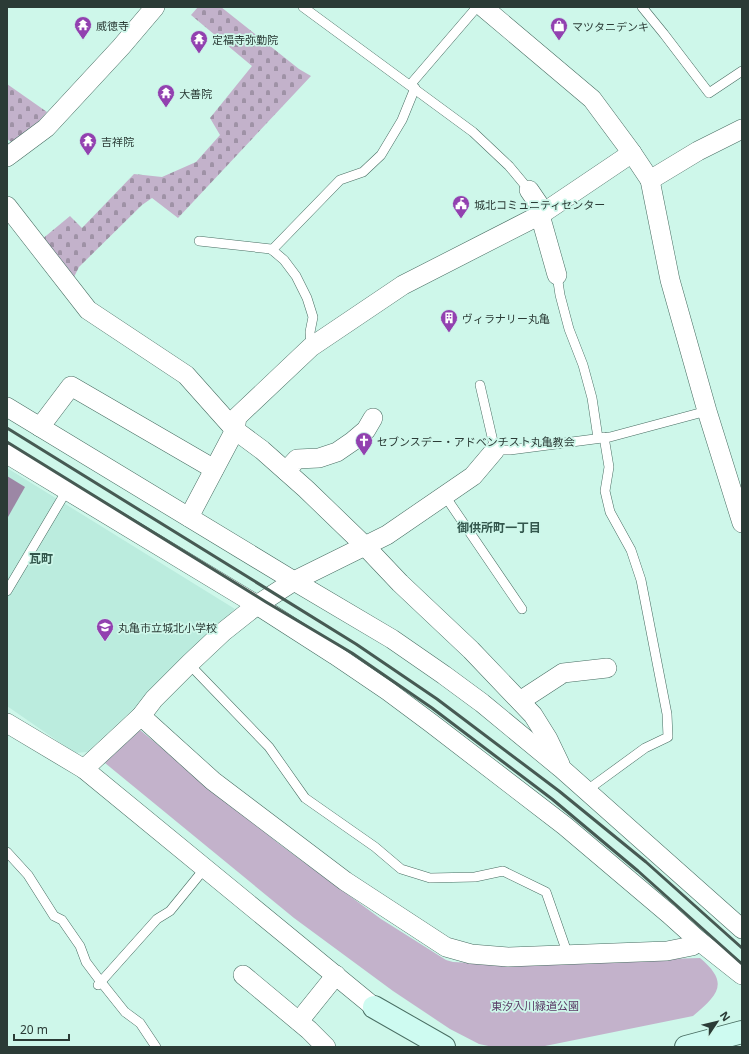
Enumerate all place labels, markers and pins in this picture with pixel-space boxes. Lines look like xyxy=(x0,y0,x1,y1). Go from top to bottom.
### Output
temple icon: 威徳寺 xyxy=(73,15,93,40)
shop icon: マツタニデンキ xyxy=(549,16,569,41)
place label: 威徳寺 xyxy=(96,18,129,33)
place label: マツタニデンキ xyxy=(572,19,649,34)
temple icon: 定福寺弥勤院 xyxy=(189,29,209,54)
place label: 定福寺弥勤院 xyxy=(212,32,278,47)
temple icon: 大善院 xyxy=(156,83,176,108)
place label: 大善院 xyxy=(179,86,212,101)
temple icon: 吉祥院 xyxy=(78,131,98,156)
place label: 吉祥院 xyxy=(101,134,134,149)
public building icon: 城北コミュニティセンター xyxy=(451,194,471,219)
place label: 城北コミュニティセンター xyxy=(474,197,605,212)
building icon: ヴィラナリー丸亀 xyxy=(439,308,459,333)
place label: ヴィラナリー丸亀 xyxy=(462,311,550,326)
church icon: セブンスデー・アドベンチスト丸亀教会 xyxy=(354,431,374,456)
place label: セブンスデー・アドベンチスト丸亀教会 xyxy=(377,434,575,449)
school or university icon: 丸亀市立城北小学校 xyxy=(95,617,115,642)
place label: 丸亀市立城北小学校 xyxy=(118,620,217,635)

